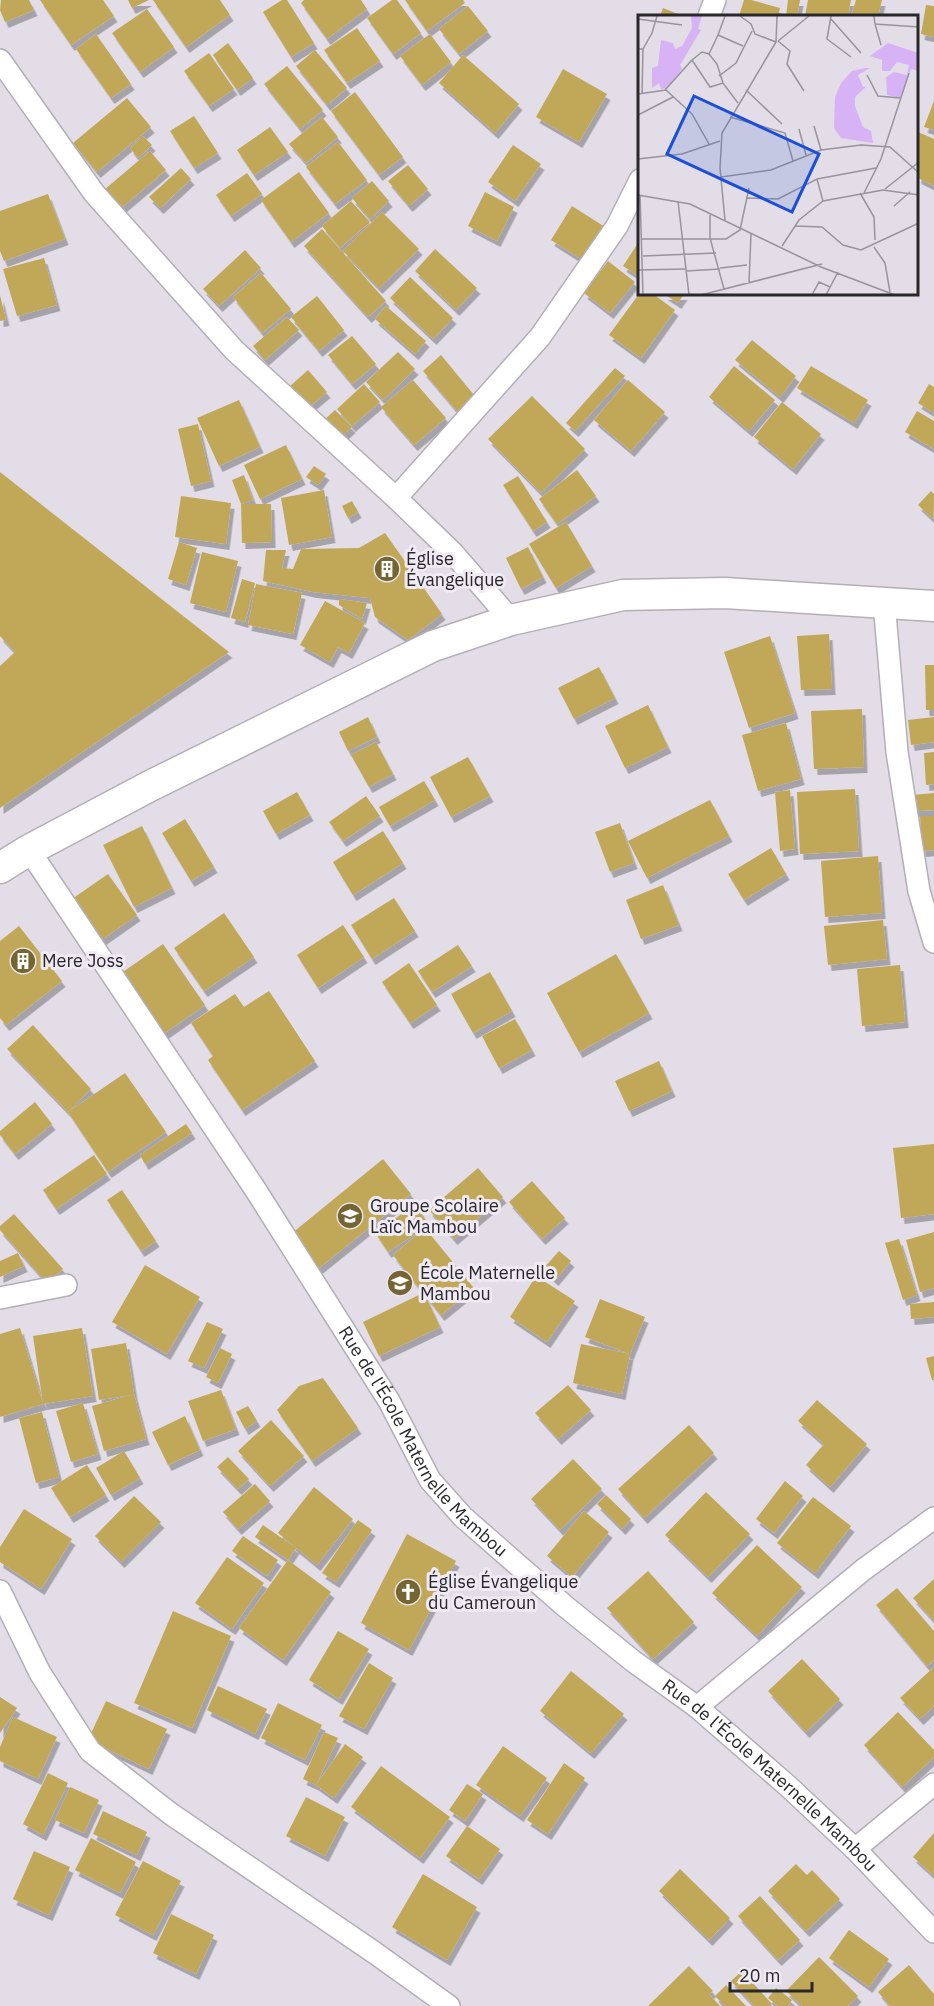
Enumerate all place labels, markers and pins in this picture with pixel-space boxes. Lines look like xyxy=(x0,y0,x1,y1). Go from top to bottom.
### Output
place label: Église Évangelique xyxy=(406,547,504,591)
building icon: Église Évangelique xyxy=(372,554,402,584)
building icon: Mere Joss xyxy=(8,946,38,976)
place label: Mere Joss xyxy=(42,949,124,972)
place label: Groupe Scolaire Laïc Mambou xyxy=(370,1194,499,1238)
school or university icon: Groupe Scolaire Laïc Mambou xyxy=(335,1201,365,1231)
place label: École Maternelle Mambou xyxy=(420,1261,555,1305)
school or university icon: École Maternelle Mambou xyxy=(385,1268,415,1298)
place label: Église Évangelique du Cameroun xyxy=(428,1570,579,1614)
church icon: Église Évangelique du Cameroun xyxy=(393,1577,423,1607)

